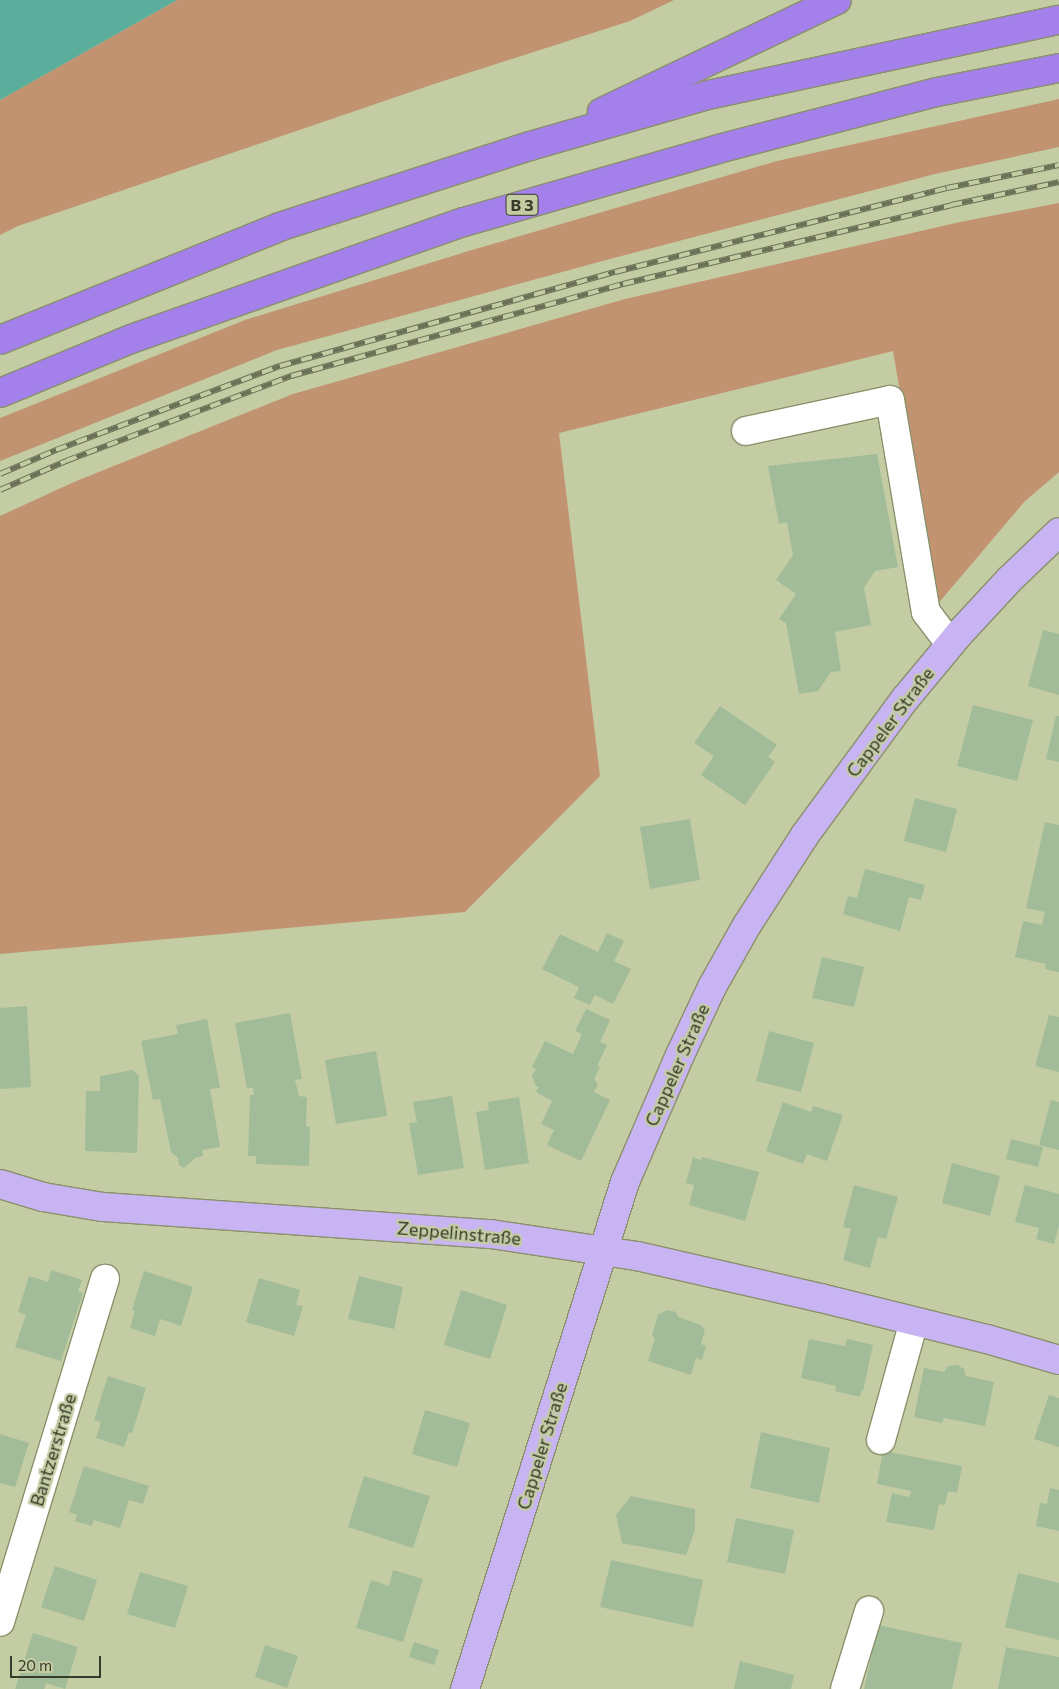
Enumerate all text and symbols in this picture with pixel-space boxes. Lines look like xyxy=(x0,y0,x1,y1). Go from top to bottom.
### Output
road number: B 3 xyxy=(504,192,540,218)
street label: Cappeler Straße xyxy=(842,663,938,781)
street label: Cappeler Straße xyxy=(640,1000,714,1130)
street label: Zeppelinstraße xyxy=(396,1217,522,1249)
street label: Cappeler Straße xyxy=(512,1380,572,1512)
street label: Bantzerstraße xyxy=(26,1391,80,1509)
scale bar xyxy=(12,1646,104,1678)
text: 20 m xyxy=(18,1656,52,1674)

